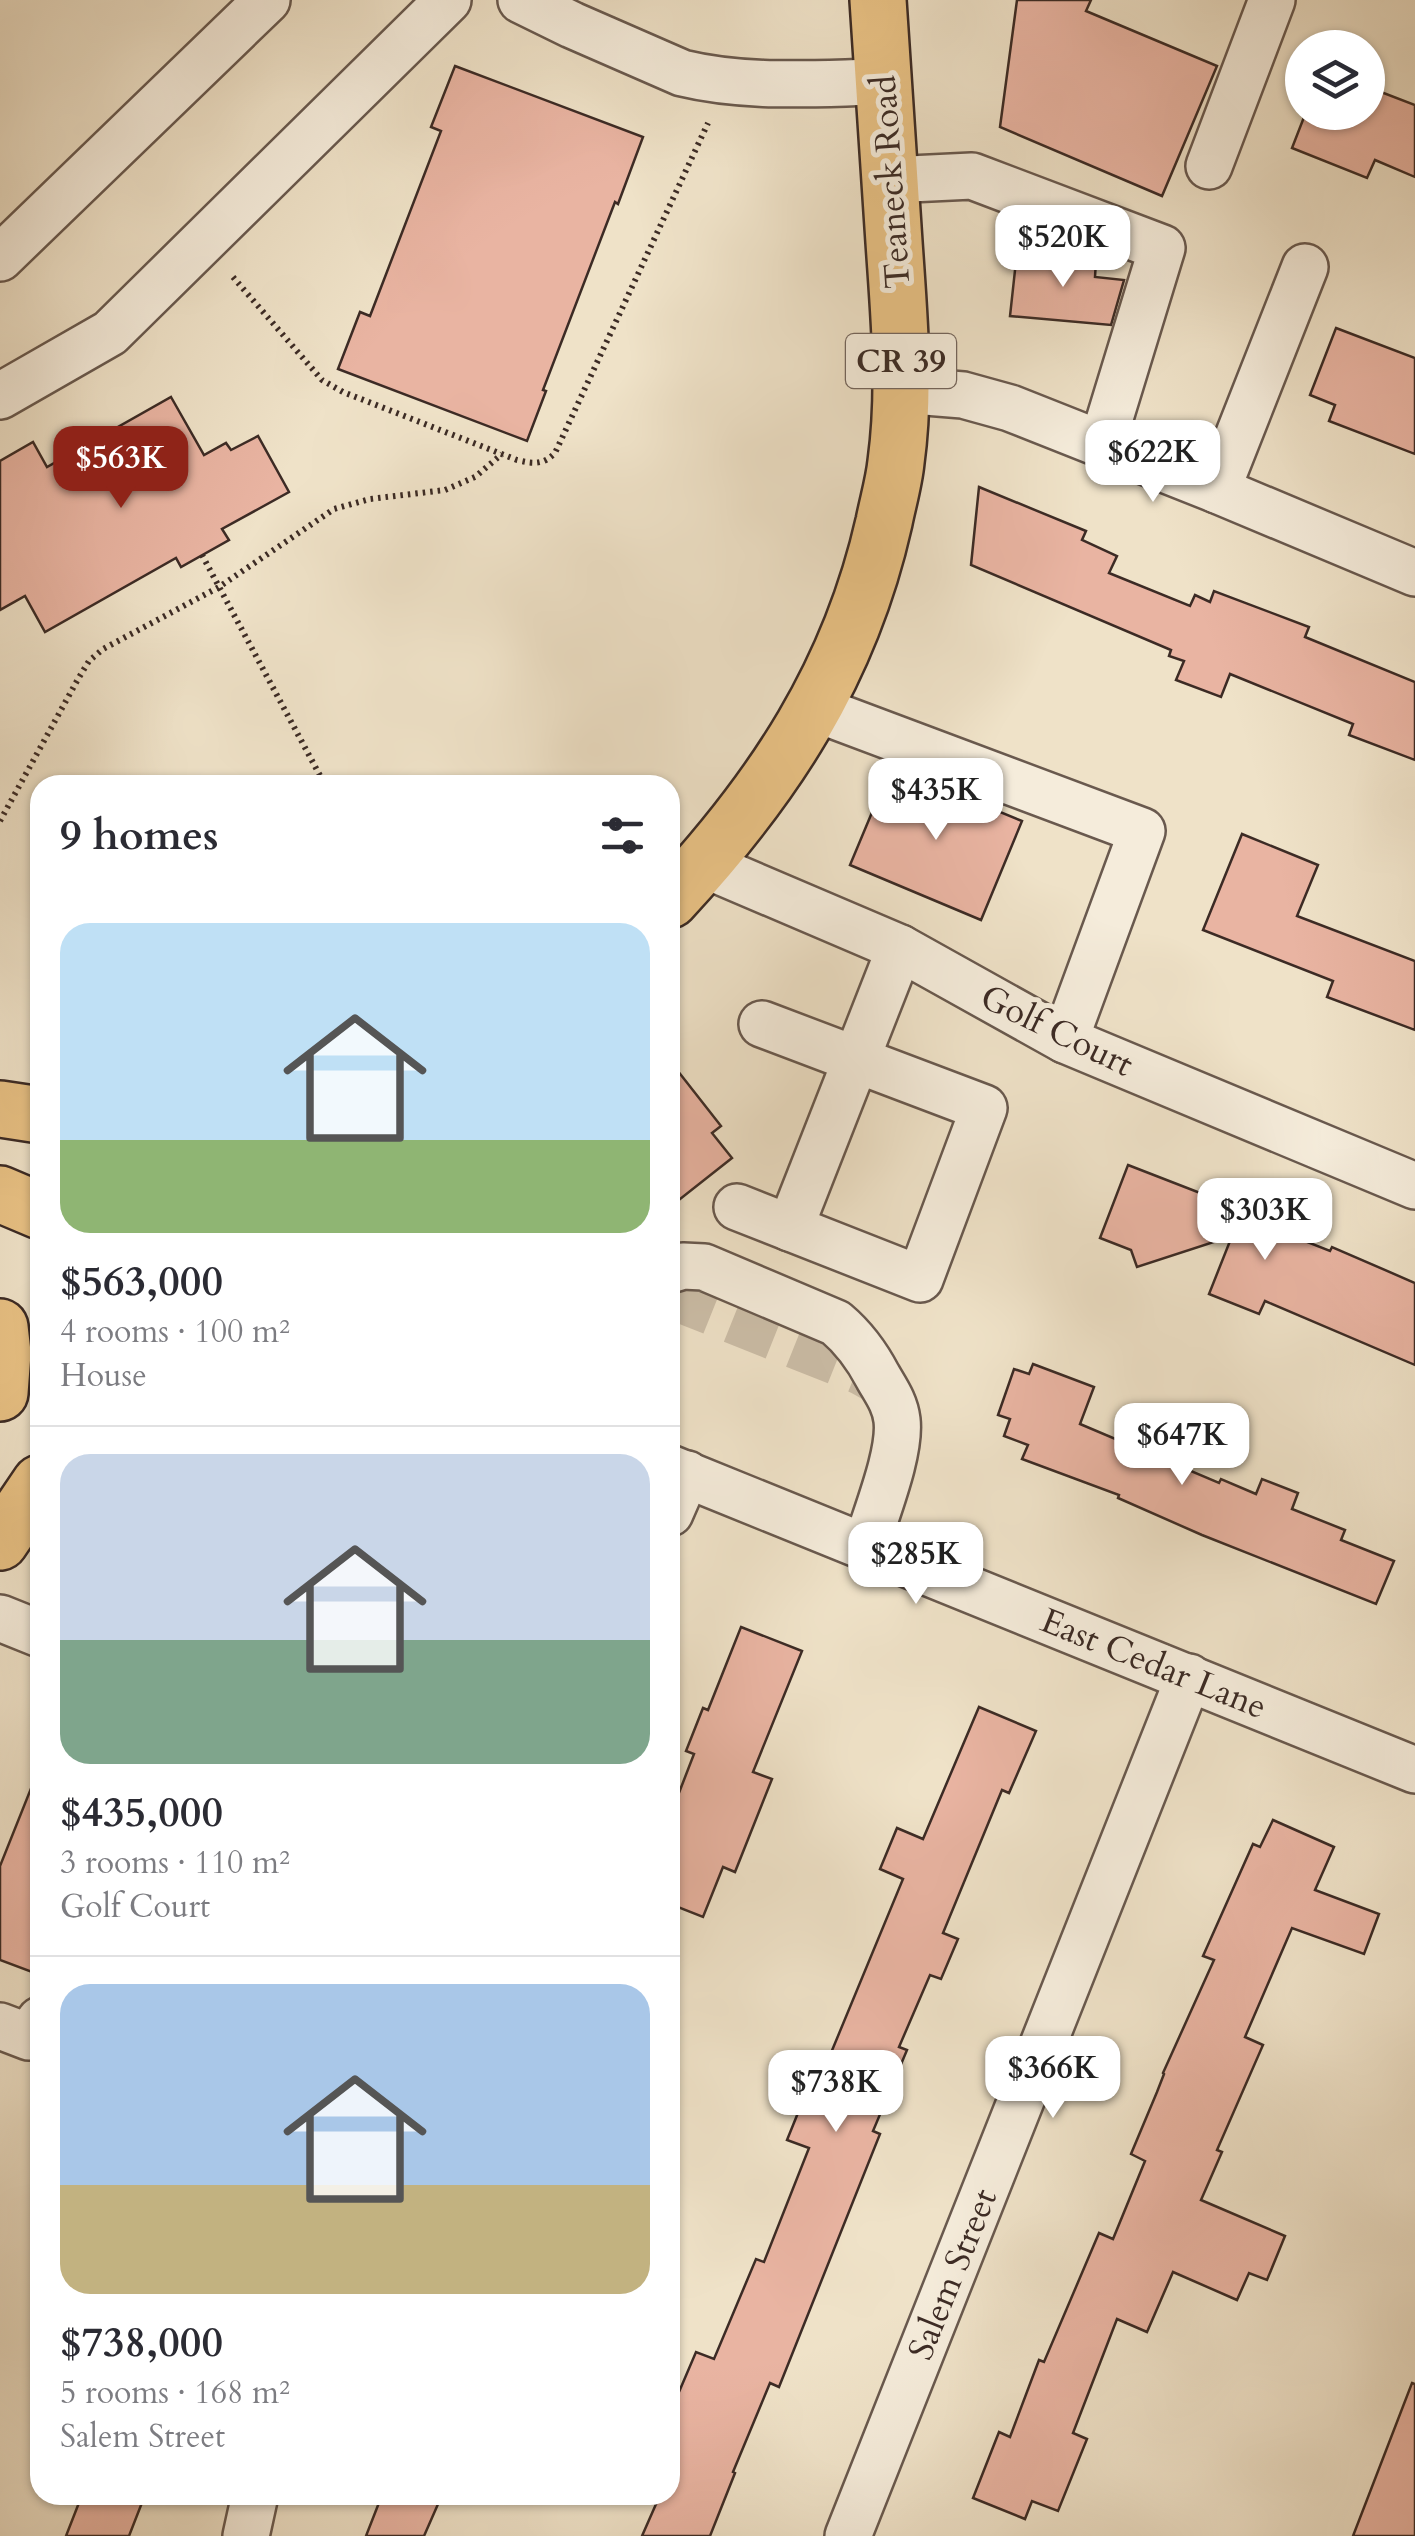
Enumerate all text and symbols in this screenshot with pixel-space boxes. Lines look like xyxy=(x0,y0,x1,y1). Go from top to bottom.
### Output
map controls xyxy=(1285,30,1385,130)
button: layers xyxy=(1285,30,1385,130)
street label: Teaneck Road xyxy=(860,73,922,290)
pin: $520K xyxy=(993,205,1133,290)
text: $520K xyxy=(1017,215,1109,259)
road number: CR 39 xyxy=(846,334,956,388)
pin: $622K xyxy=(1083,420,1223,505)
pin: $563K xyxy=(51,426,191,511)
text: $622K xyxy=(1107,430,1199,474)
text: $563K xyxy=(75,436,167,480)
pin: $435K xyxy=(866,758,1006,843)
text: $435K xyxy=(890,768,982,812)
text: 9 homes xyxy=(60,807,218,864)
icon: filters xyxy=(595,808,650,863)
street label: Golf Court xyxy=(972,973,1141,1088)
icon: home xyxy=(265,988,445,1168)
pin: $303K xyxy=(1195,1178,1335,1263)
text: $303K xyxy=(1219,1188,1311,1232)
text: $563,000 xyxy=(60,1253,223,1310)
text: 4 rooms · 100 m² xyxy=(60,1310,290,1354)
text: House xyxy=(60,1354,147,1398)
pin: $647K xyxy=(1112,1403,1252,1488)
text: $647K xyxy=(1136,1413,1228,1457)
icon: home xyxy=(265,1519,445,1699)
pin: $285K xyxy=(846,1522,986,1607)
text: $285K xyxy=(870,1532,962,1576)
street label: East Cedar Lane xyxy=(1034,1597,1274,1731)
text: $435,000 xyxy=(60,1784,223,1841)
text: 3 rooms · 110 m² xyxy=(60,1841,290,1885)
text: Golf Court xyxy=(60,1885,210,1929)
pin: $366K xyxy=(983,2036,1123,2121)
text: $366K xyxy=(1007,2046,1099,2090)
icon: home xyxy=(265,2049,445,2229)
pin: $738K xyxy=(766,2050,906,2135)
text: $738K xyxy=(790,2060,882,2104)
street label: Salem Street xyxy=(897,2182,1009,2367)
text: $738,000 xyxy=(60,2314,223,2371)
text: 5 rooms · 168 m² xyxy=(60,2371,290,2415)
text: Salem Street xyxy=(60,2415,225,2459)

